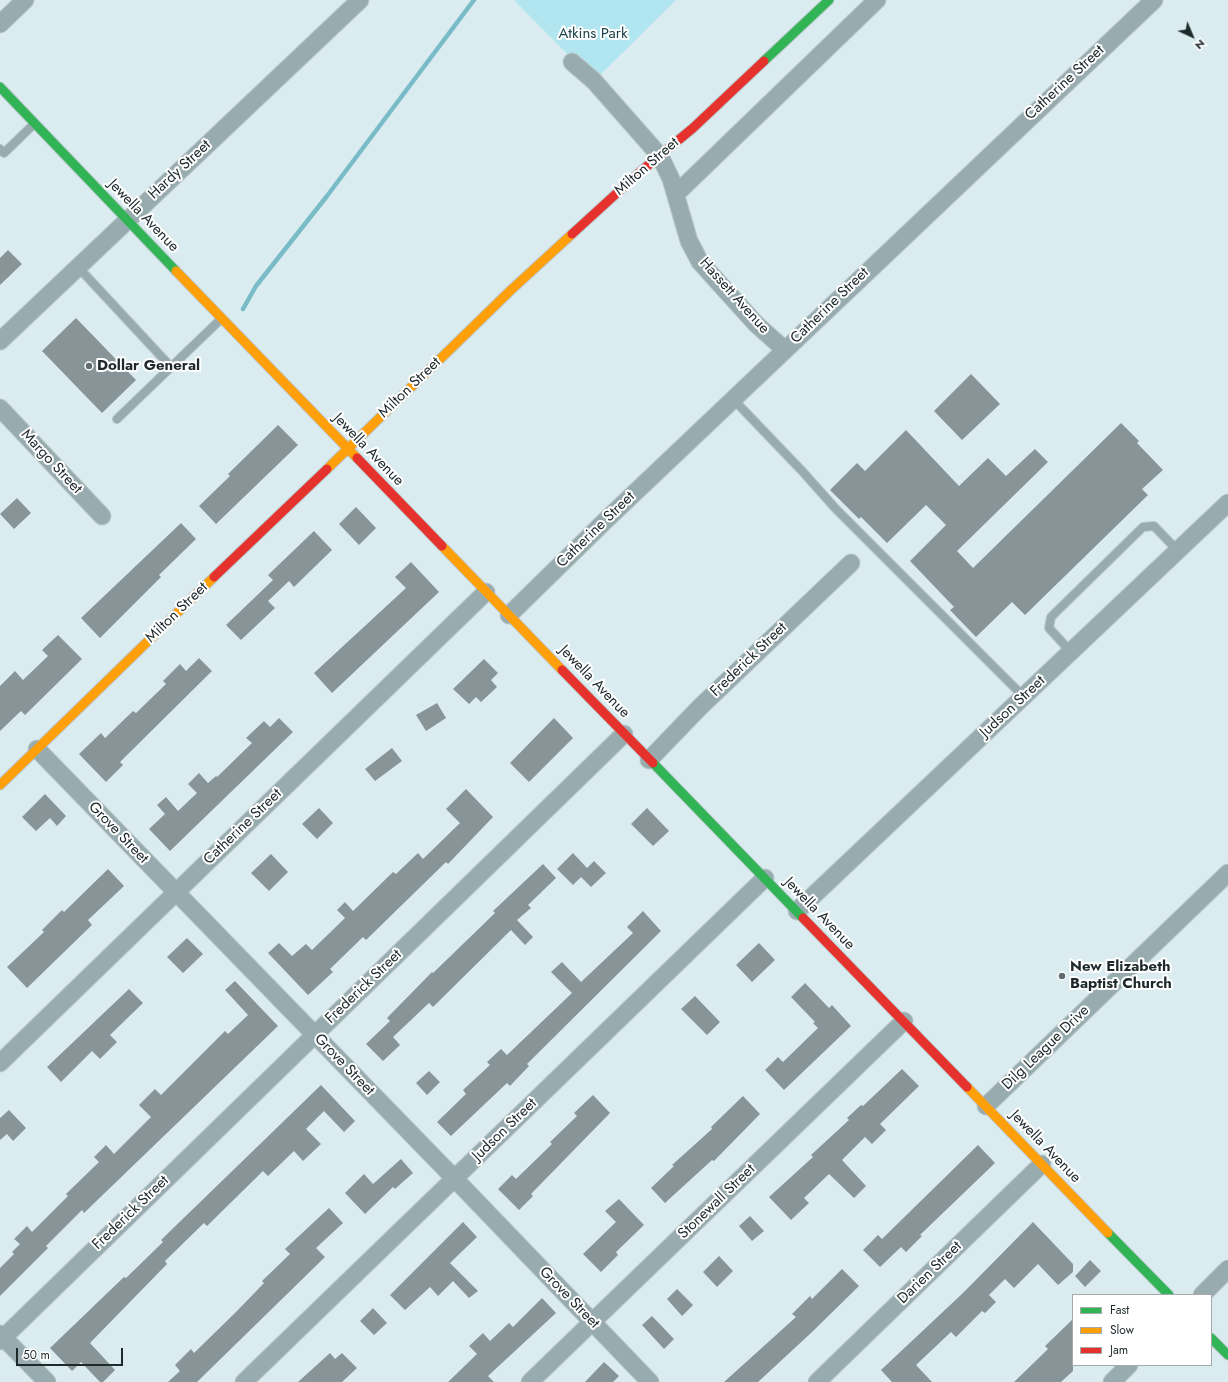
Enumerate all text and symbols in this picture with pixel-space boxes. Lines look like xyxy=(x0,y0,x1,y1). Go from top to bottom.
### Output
north arrow xyxy=(1172,16,1212,56)
park label: Atkins Park xyxy=(558,25,628,43)
text: N xyxy=(1192,36,1209,53)
street label: Catherine Street xyxy=(1022,42,1108,124)
street label: Milton Street xyxy=(611,134,683,200)
street label: Hardy Street xyxy=(145,137,215,203)
street label: Jewella Avenue xyxy=(104,176,182,256)
street label: Hassett Avenue xyxy=(695,254,773,338)
street label: Catherine Street xyxy=(787,264,873,348)
street label: Milton Street xyxy=(375,354,445,422)
place label: Dollar General xyxy=(97,357,200,375)
marker: Dollar General xyxy=(84,361,94,371)
street label: Jewella Avenue xyxy=(329,410,407,490)
street label: Margo Street xyxy=(17,426,85,498)
street label: Catherine Street xyxy=(553,488,639,572)
street label: Milton Street xyxy=(142,579,212,647)
street label: Frederick Street xyxy=(707,619,791,701)
street label: Jewella Avenue xyxy=(555,642,633,722)
street label: Judson Street xyxy=(977,672,1049,742)
street label: Catherine Street xyxy=(200,785,286,869)
street label: Grove Street xyxy=(84,798,152,868)
street label: Jewella Avenue xyxy=(780,874,858,954)
street label: Frederick Street xyxy=(322,946,406,1028)
place label: New Elizabeth Baptist Church xyxy=(1070,958,1172,993)
marker: New Elizabeth Baptist Church xyxy=(1057,971,1067,981)
street label: Dilg League Drive xyxy=(999,1002,1093,1094)
street label: Grove Street xyxy=(310,1030,378,1100)
street label: Judson Street xyxy=(469,1095,541,1165)
street label: Jewella Avenue xyxy=(1006,1107,1084,1187)
street label: Stonewall Street xyxy=(675,1161,759,1243)
street label: Frederick Street xyxy=(89,1172,173,1254)
street label: Darien Street xyxy=(894,1238,966,1308)
street label: Grove Street xyxy=(535,1263,603,1333)
legend xyxy=(1072,1294,1212,1366)
text: Fast xyxy=(1110,1301,1129,1319)
text: Slow xyxy=(1110,1321,1134,1339)
scale bar xyxy=(18,1340,125,1366)
text: Jam xyxy=(1110,1341,1128,1359)
text: 50 m xyxy=(23,1346,50,1364)

